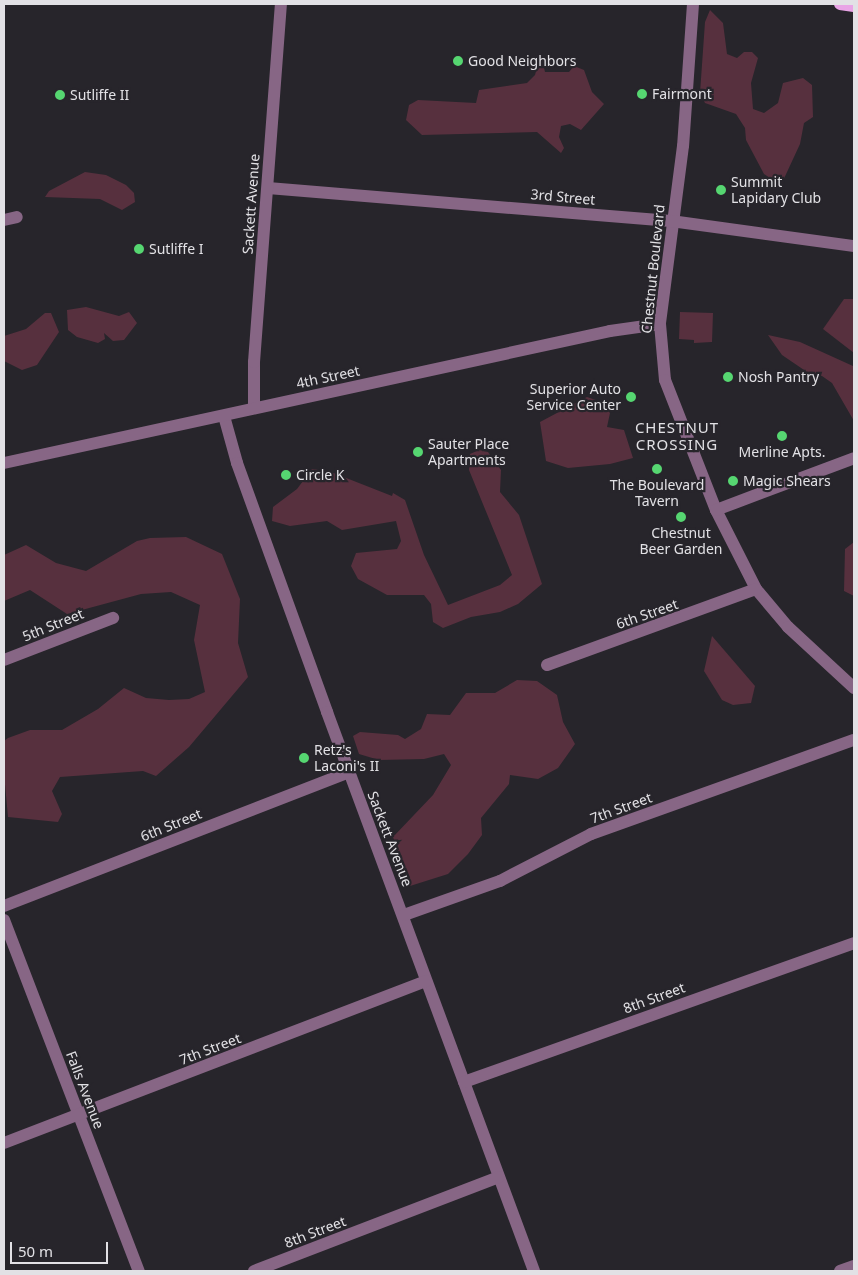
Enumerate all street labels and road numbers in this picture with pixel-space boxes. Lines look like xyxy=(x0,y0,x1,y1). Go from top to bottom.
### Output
street label: Sackett Avenue xyxy=(239,153,263,255)
street label: 3rd Street xyxy=(530,186,596,208)
street label: Chestnut Boulevard xyxy=(638,204,668,334)
street label: 4th Street xyxy=(295,362,361,392)
street label: 6th Street xyxy=(614,596,680,632)
street label: 5th Street xyxy=(20,605,86,645)
street label: Sackett Avenue xyxy=(364,789,416,889)
street label: 7th Street xyxy=(588,789,654,827)
street label: 6th Street xyxy=(138,805,204,845)
street label: 8th Street xyxy=(621,979,687,1017)
street label: 7th Street xyxy=(177,1030,243,1068)
street label: Falls Avenue xyxy=(62,1049,108,1131)
street label: 8th Street xyxy=(282,1213,348,1251)

